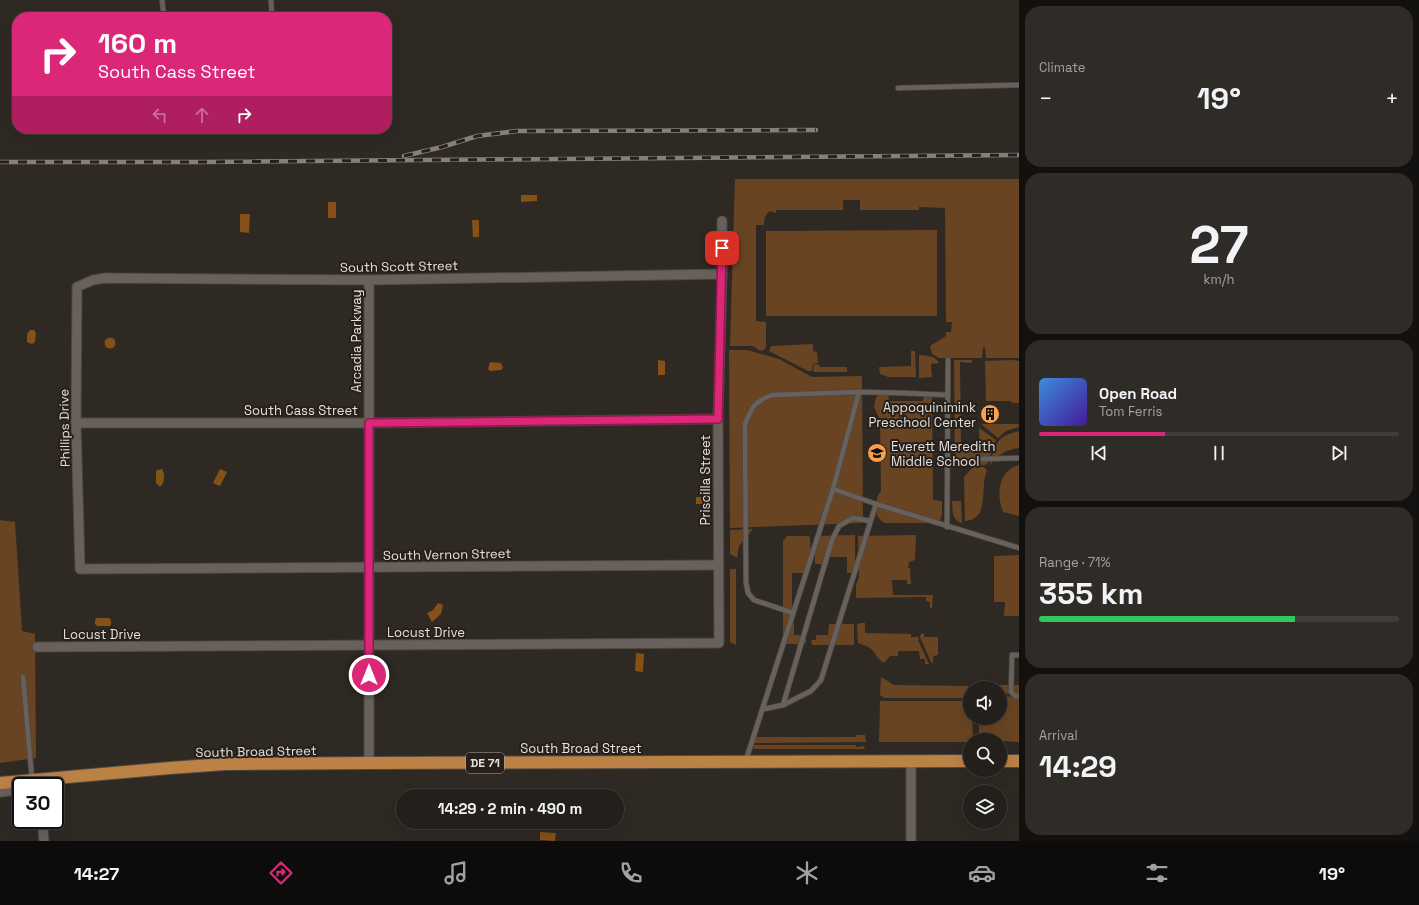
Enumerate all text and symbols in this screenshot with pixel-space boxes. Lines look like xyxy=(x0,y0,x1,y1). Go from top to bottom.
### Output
text: 160 m xyxy=(98,25,177,61)
icon: right xyxy=(32,28,84,80)
text: Climate xyxy=(1039,59,1085,76)
text: South Cass Street xyxy=(98,60,256,83)
text: 19° xyxy=(1197,79,1241,118)
text: − xyxy=(1039,84,1053,112)
text: + xyxy=(1385,84,1399,112)
icon: left xyxy=(149,104,171,126)
icon: ahead xyxy=(191,104,213,126)
icon: right xyxy=(233,104,255,126)
text: 27 xyxy=(1189,212,1249,278)
pin xyxy=(705,231,739,265)
icon: arrive xyxy=(711,237,733,259)
street label: South Scott Street xyxy=(340,257,458,276)
text: km/h xyxy=(1204,271,1234,288)
street label: Arcadia Parkway xyxy=(348,290,365,392)
text: Open Road xyxy=(1099,384,1177,403)
street label: Phillips Drive xyxy=(55,389,74,467)
place label: Appoquinimink Preschool Center xyxy=(868,399,976,431)
street label: South Cass Street xyxy=(244,402,358,419)
building icon: Appoquinimink Preschool Center xyxy=(979,403,1001,425)
text: Tom Ferris xyxy=(1099,403,1162,420)
street label: Priscilla Street xyxy=(697,435,714,525)
place label: Everett Meredith Middle School xyxy=(891,438,995,470)
school or university icon: Everett Meredith Middle School xyxy=(866,442,888,464)
icon: previous xyxy=(1088,442,1110,464)
icon: pause xyxy=(1208,442,1230,464)
icon: next xyxy=(1328,442,1350,464)
street label: South Vernon Street xyxy=(383,545,511,564)
text: Range · 71% xyxy=(1039,554,1110,571)
text: 355 km xyxy=(1039,574,1143,613)
street label: Locust Drive xyxy=(387,624,465,641)
street label: Locust Drive xyxy=(63,626,141,643)
position arrow xyxy=(348,654,390,696)
map controls xyxy=(963,681,1007,829)
button: sound xyxy=(963,681,1007,725)
text: Arrival xyxy=(1039,727,1078,744)
button: search xyxy=(963,733,1007,777)
street label: South Broad Street xyxy=(520,740,642,757)
street label: South Broad Street xyxy=(195,742,317,761)
text: 14:29 xyxy=(1039,747,1117,786)
road number: DE 71 xyxy=(466,753,504,773)
speed limit sign: 30 xyxy=(12,777,64,829)
button: layers xyxy=(963,785,1007,829)
text: 14:29 · 2 min · 490 m xyxy=(438,799,582,818)
icon: directions xyxy=(267,859,295,887)
icon: music xyxy=(442,859,470,887)
icon: phone xyxy=(617,859,645,887)
icon: climate xyxy=(793,859,821,887)
icon: car xyxy=(968,859,996,887)
icon: filters xyxy=(1143,859,1171,887)
text: 14:27 xyxy=(74,862,119,885)
text: 19° xyxy=(1319,862,1345,885)

